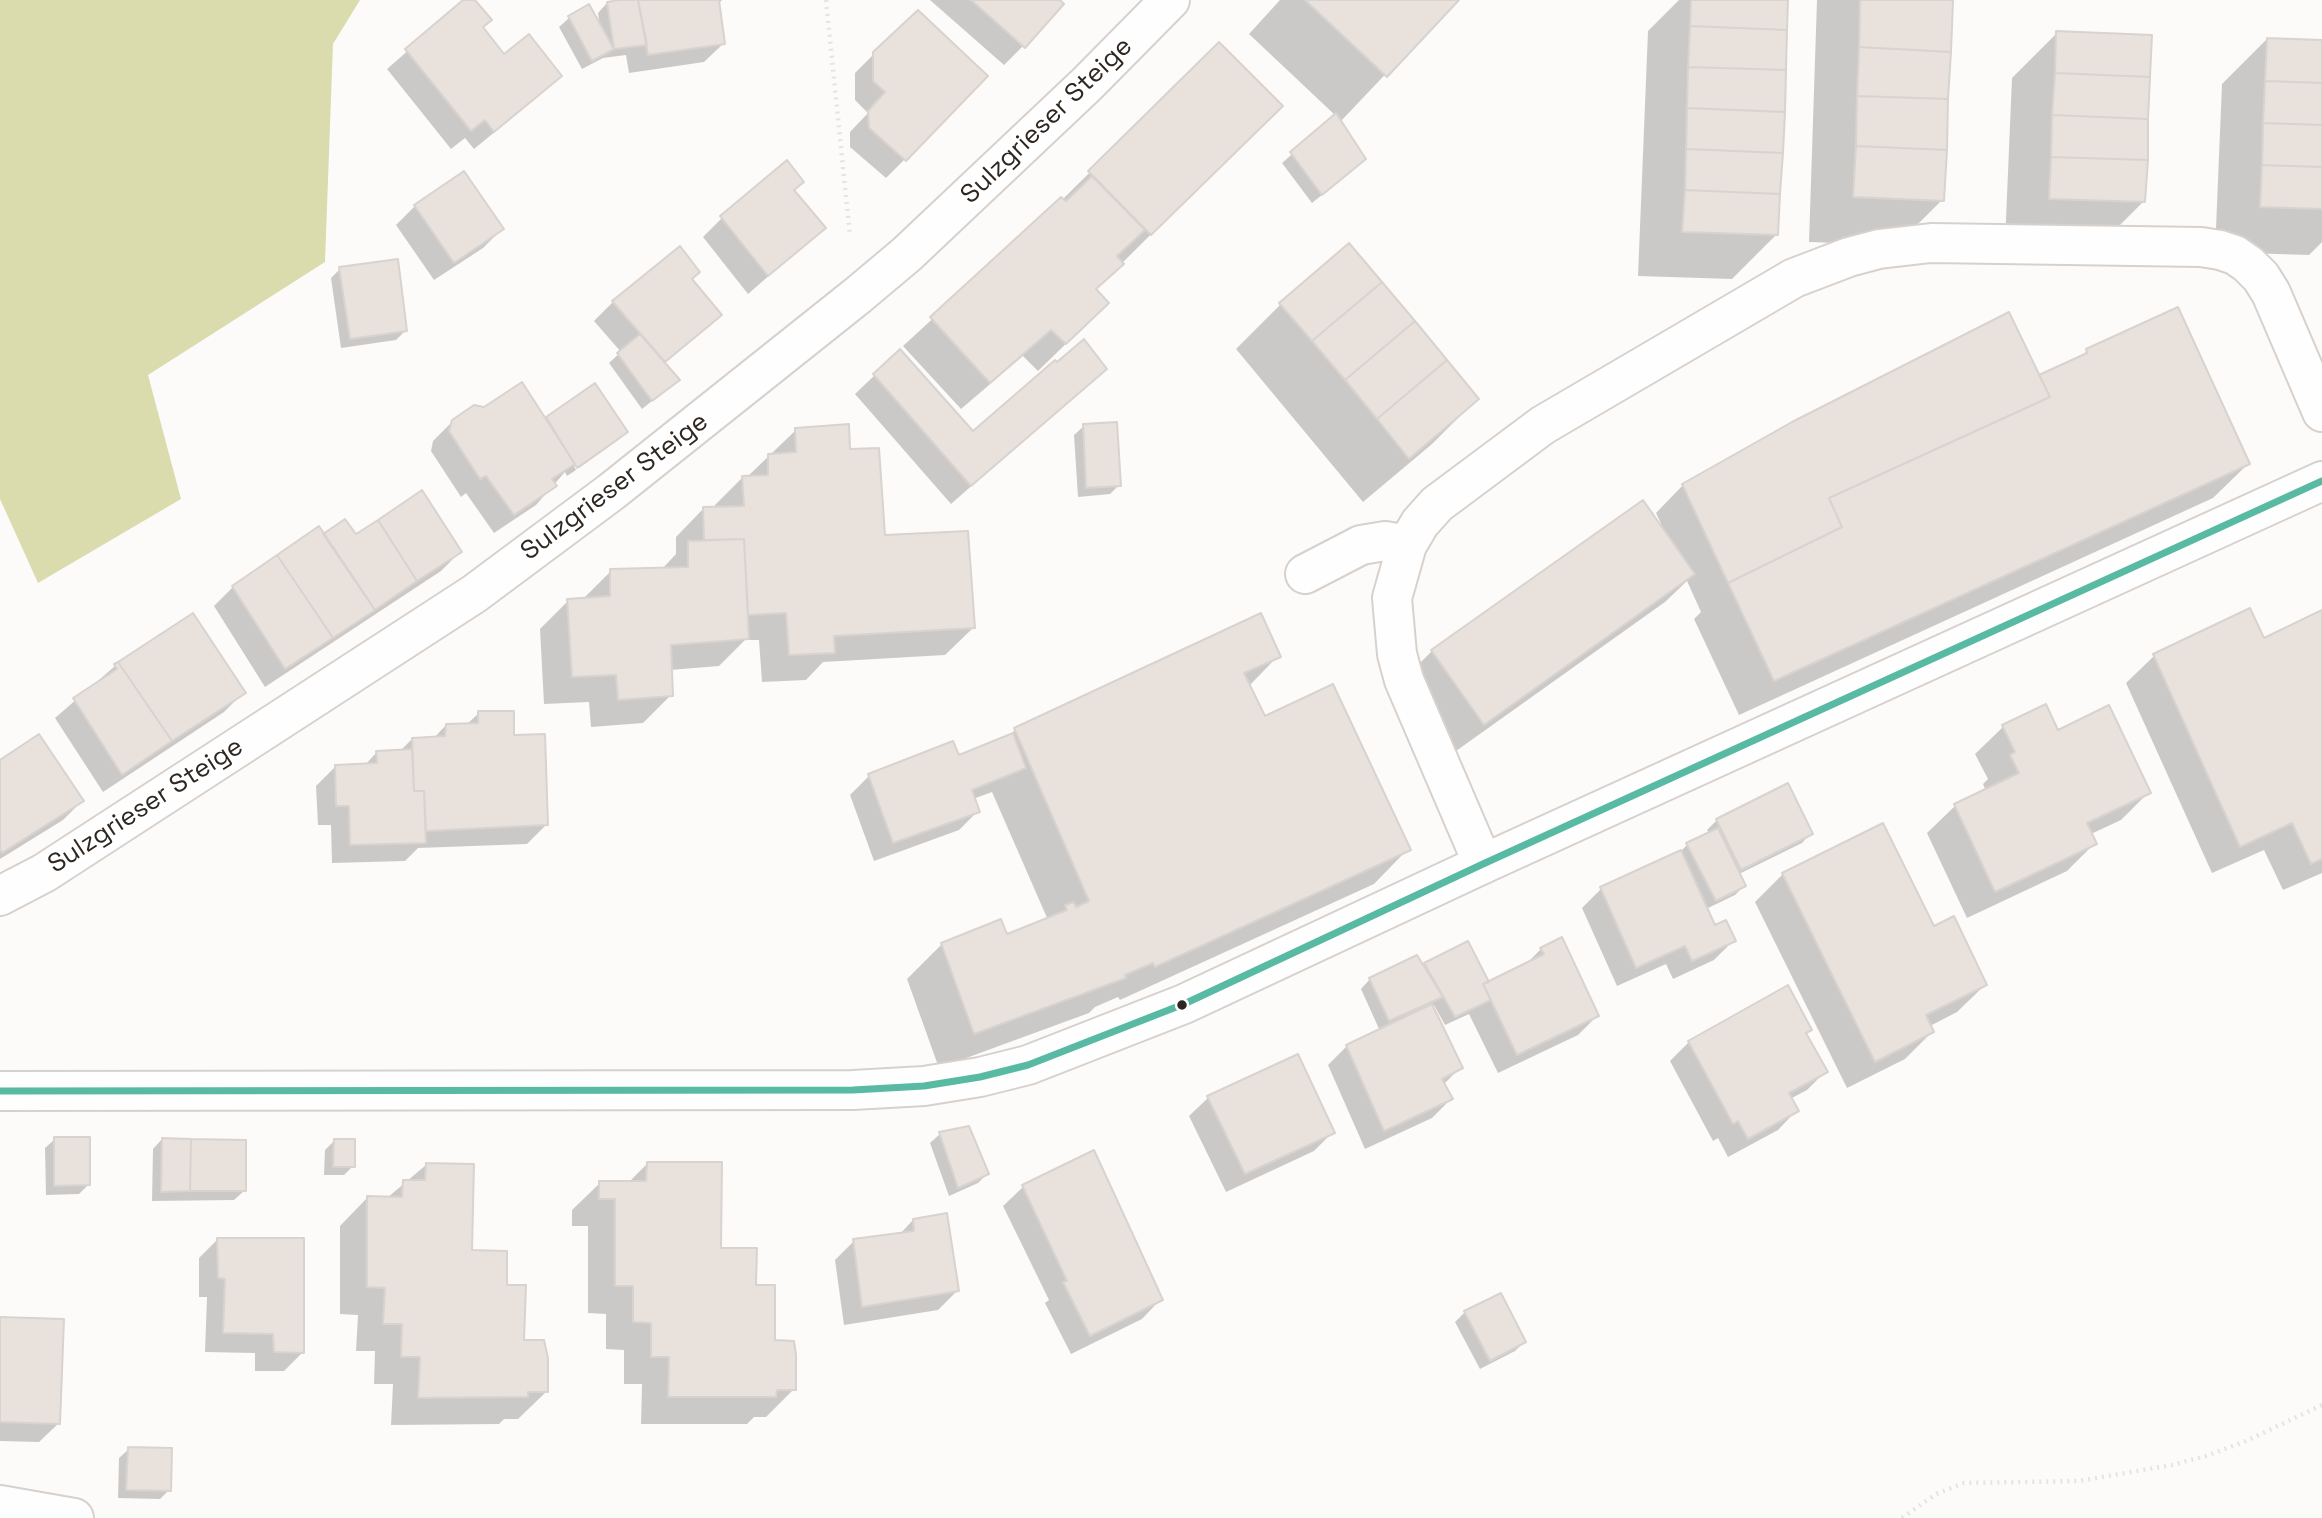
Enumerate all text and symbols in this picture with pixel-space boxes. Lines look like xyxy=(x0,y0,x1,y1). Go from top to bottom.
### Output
street label: Sulzgrieser Steige xyxy=(955,31,1139,211)
street label: Sulzgrieser Steige xyxy=(515,406,715,568)
street label: Sulzgrieser Steige xyxy=(43,731,249,881)
unlabelled marker xyxy=(1175,998,1189,1012)

